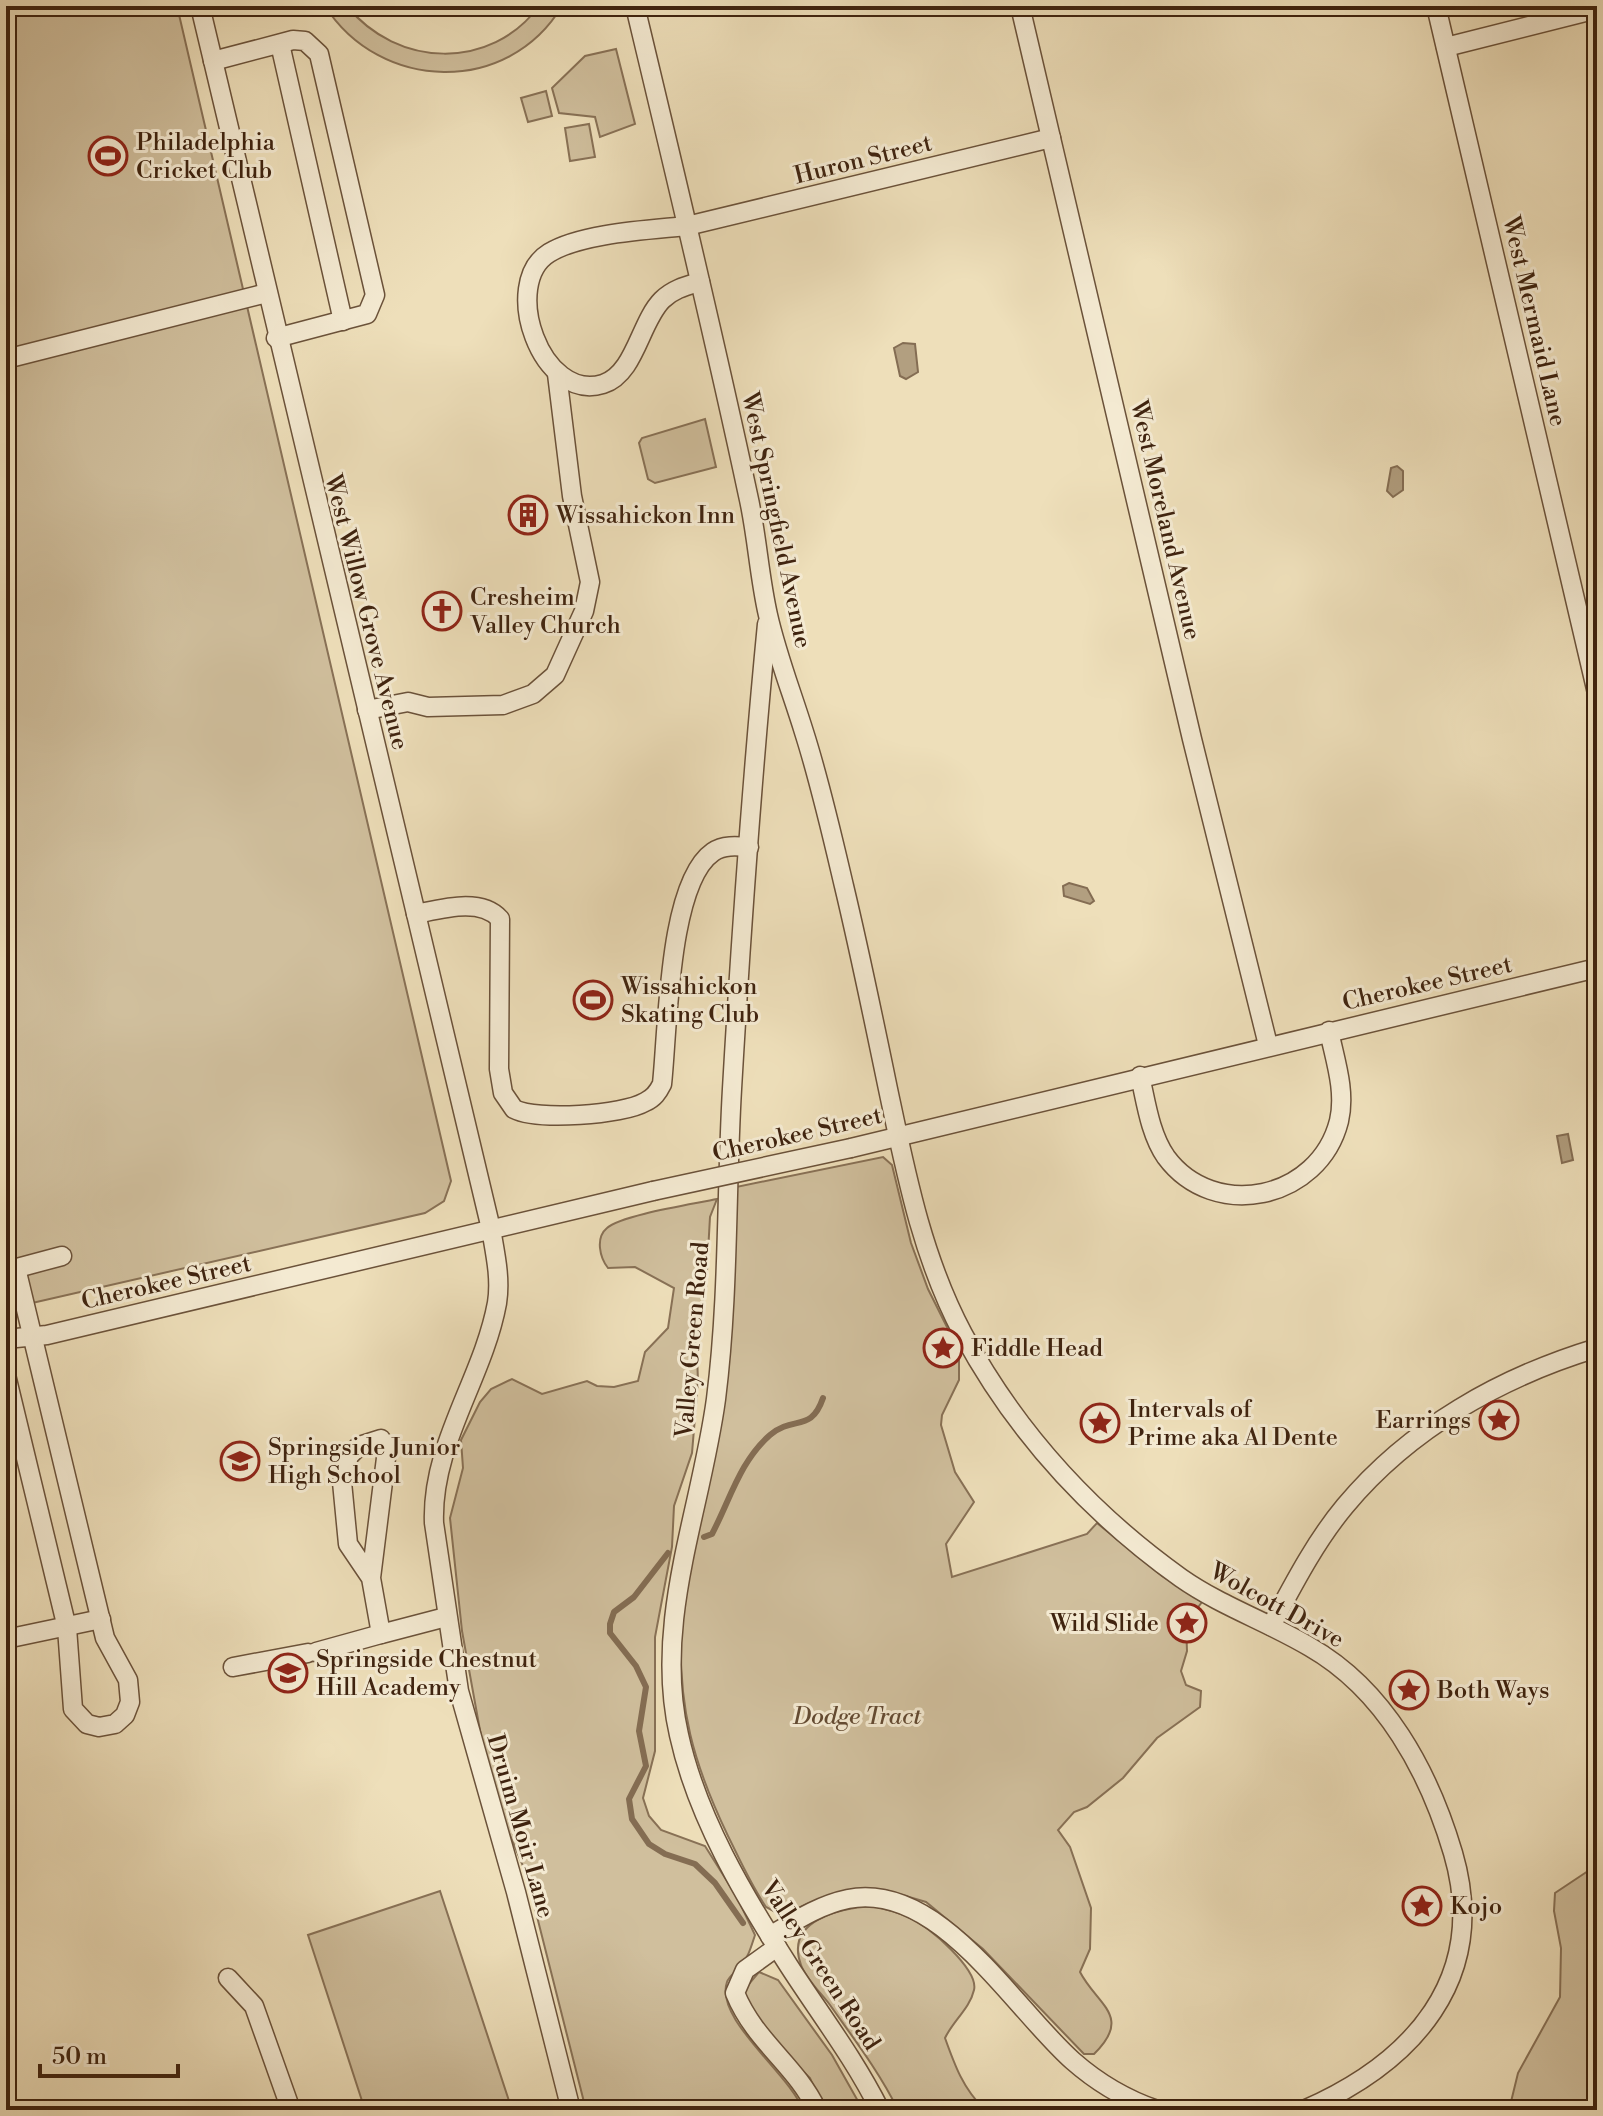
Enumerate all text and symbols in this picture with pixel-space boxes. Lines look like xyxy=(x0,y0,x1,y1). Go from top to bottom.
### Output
place label: Philadelphia Cricket Club xyxy=(136,128,276,186)
street label: Huron Street xyxy=(791,128,936,192)
sports icon: Philadelphia Cricket Club xyxy=(87,135,129,177)
street label: West Mermaid Lane xyxy=(1495,212,1573,429)
street label: West Springfield Avenue xyxy=(734,388,818,651)
street label: West Moreland Avenue xyxy=(1123,397,1207,643)
street label: West Willow Grove Avenue xyxy=(317,471,415,753)
building icon: Wissahickon Inn xyxy=(507,494,549,536)
place label: Wissahickon Inn xyxy=(555,501,735,531)
place label: Cresheim Valley Church xyxy=(469,583,621,641)
church icon: Cresheim Valley Church xyxy=(421,590,463,632)
street label: Cherokee Street xyxy=(1339,950,1515,1018)
place label: Wissahickon Skating Club xyxy=(620,972,759,1030)
sports icon: Wissahickon Skating Club xyxy=(572,979,614,1021)
street label: Cherokee Street xyxy=(709,1101,885,1169)
street label: Valley Green Road xyxy=(669,1240,717,1441)
street label: Cherokee Street xyxy=(78,1249,254,1317)
place icon: Fiddle Head xyxy=(922,1327,964,1369)
place label: Fiddle Head xyxy=(971,1334,1103,1364)
place label: Intervals of Prime aka Al Dente xyxy=(1128,1395,1338,1453)
place icon: Earrings xyxy=(1478,1399,1520,1441)
place icon: Intervals of Prime aka Al Dente xyxy=(1079,1402,1121,1444)
place label: Earrings xyxy=(1375,1406,1471,1436)
place label: Springside Junior High School xyxy=(268,1433,460,1491)
school or university icon: Springside Junior High School xyxy=(219,1440,261,1482)
street label: Wolcott Drive xyxy=(1203,1556,1349,1655)
place icon: Wild Slide xyxy=(1166,1602,1208,1644)
place label: Wild Slide xyxy=(1049,1609,1159,1639)
place label: Springside Chestnut Hill Academy xyxy=(316,1645,537,1703)
school or university icon: Springside Chestnut Hill Academy xyxy=(267,1652,309,1694)
place icon: Both Ways xyxy=(1388,1669,1430,1711)
place label: Both Ways xyxy=(1436,1676,1550,1706)
park label: Dodge Tract xyxy=(792,1702,922,1732)
street label: Druim Moir Lane xyxy=(479,1731,561,1922)
street label: Valley Green Road xyxy=(753,1874,887,2057)
place icon: Kojo xyxy=(1401,1885,1443,1927)
place label: Kojo xyxy=(1450,1892,1502,1922)
scale bar xyxy=(40,2028,178,2078)
text: 50 m xyxy=(52,2042,107,2072)

